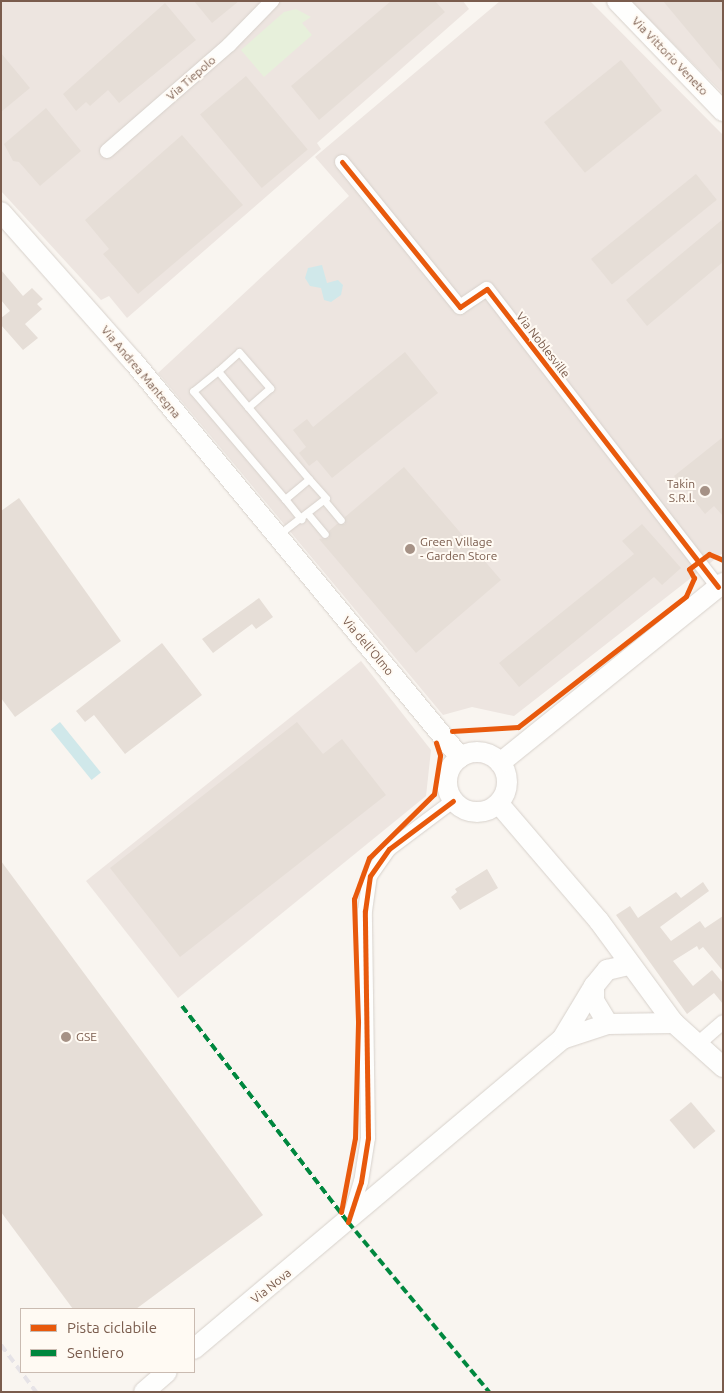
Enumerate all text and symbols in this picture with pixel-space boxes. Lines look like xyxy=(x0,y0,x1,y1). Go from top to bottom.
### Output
street label: Via Vittorio Veneto xyxy=(629,14,711,98)
street label: Via Tiepolo xyxy=(163,53,219,103)
street label: Via Noblesville xyxy=(513,309,573,381)
street label: Via Andrea Mantegna xyxy=(98,323,184,421)
place label: Takin S.R.l. xyxy=(667,477,695,505)
marker: Takin S.R.l. xyxy=(699,485,711,497)
place label: Green Village - Garden Store xyxy=(420,535,497,563)
marker: Green Village - Garden Store xyxy=(404,543,416,555)
street label: Via dell'Olmo xyxy=(339,614,397,678)
place label: GSE xyxy=(76,1030,97,1044)
marker: GSE xyxy=(60,1031,72,1043)
street label: Via Nova xyxy=(248,1265,294,1307)
legend xyxy=(20,1308,195,1373)
text: Pista ciclabile xyxy=(67,1319,157,1336)
text: Sentiero xyxy=(67,1344,124,1361)

